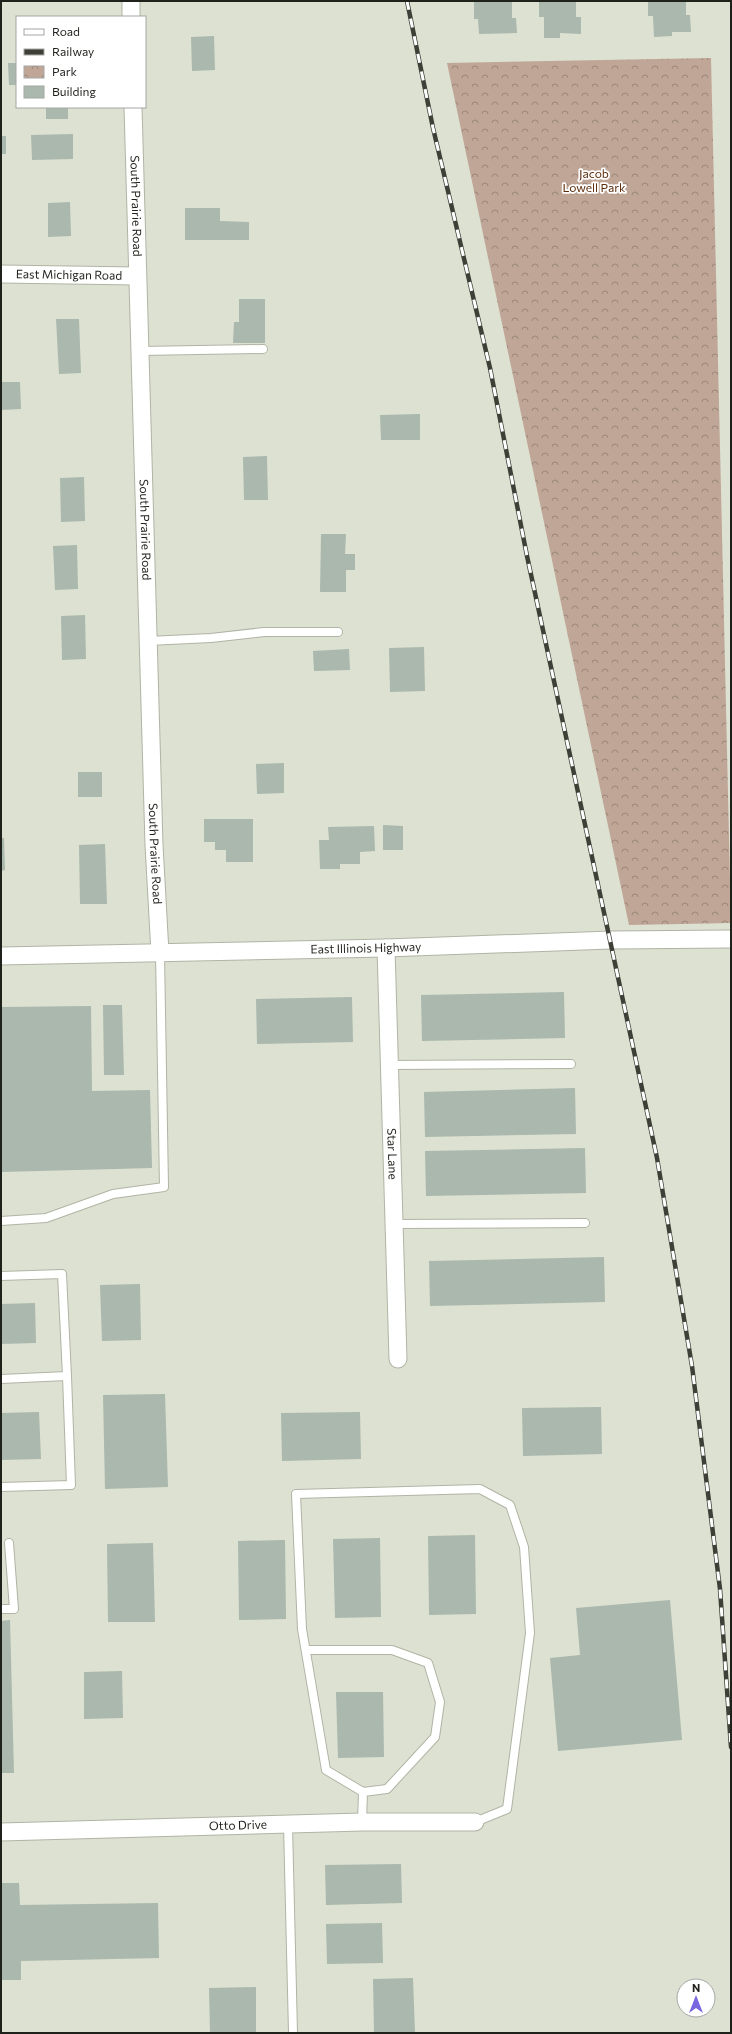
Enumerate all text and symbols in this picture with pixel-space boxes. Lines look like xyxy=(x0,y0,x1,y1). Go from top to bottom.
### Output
legend xyxy=(16,16,146,108)
text: Road xyxy=(52,24,80,38)
text: Railway xyxy=(52,44,94,58)
text: Park xyxy=(52,64,78,78)
text: Building xyxy=(52,84,96,98)
street label: South Prairie Road xyxy=(128,155,145,257)
park label: Jacob Lowell Park xyxy=(562,166,626,194)
street label: East Michigan Road xyxy=(16,266,122,282)
street label: South Prairie Road xyxy=(138,479,154,581)
street label: South Prairie Road xyxy=(147,803,165,905)
street label: East Illinois Highway xyxy=(310,939,422,956)
street label: Star Lane xyxy=(385,1128,401,1180)
street label: Otto Drive xyxy=(209,1817,267,1832)
north arrow xyxy=(676,1978,716,2018)
text: N xyxy=(692,1981,700,1994)

